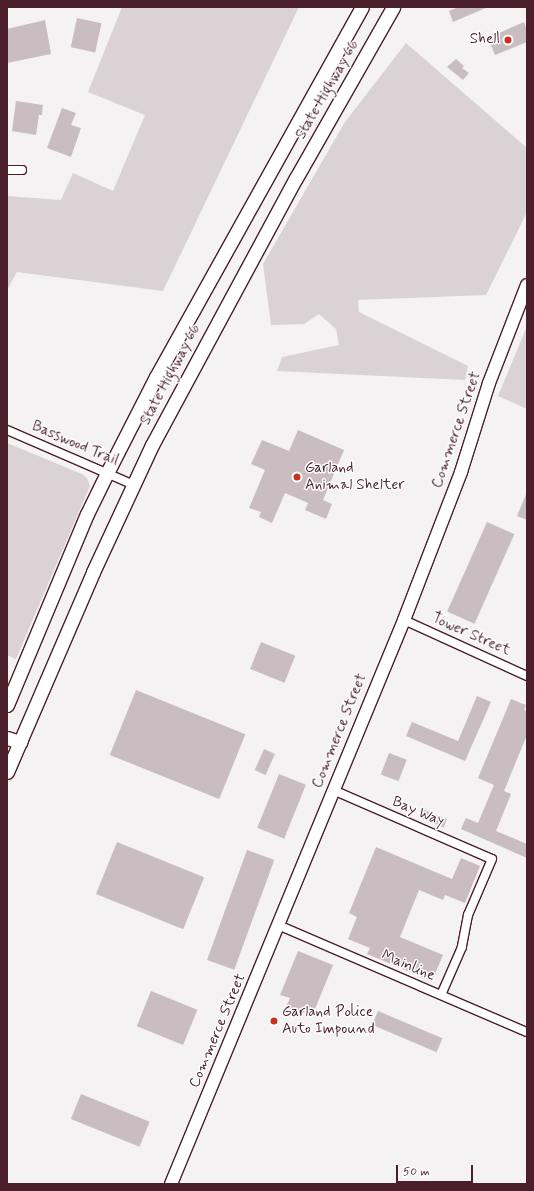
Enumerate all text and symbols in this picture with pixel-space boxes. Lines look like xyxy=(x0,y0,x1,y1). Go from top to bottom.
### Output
place label: Shell xyxy=(470,31,500,49)
marker: Shell xyxy=(503,35,513,45)
street label: State Highway 66 xyxy=(292,37,364,143)
street label: State Highway 66 xyxy=(137,322,205,428)
street label: Commerce Street xyxy=(429,370,485,490)
street label: Basswood Trail xyxy=(30,418,120,470)
place label: Garland Animal Shelter xyxy=(305,459,405,494)
marker: Garland Animal Shelter xyxy=(292,472,302,482)
street label: Tower Street xyxy=(429,610,513,660)
street label: Commerce Street xyxy=(309,671,371,791)
street label: Bay Way xyxy=(388,792,448,832)
street label: Mainline xyxy=(378,947,438,985)
street label: Commerce Street xyxy=(186,972,250,1090)
place label: Garland Police Auto Impound xyxy=(282,1003,375,1038)
marker: Garland Police Auto Impound xyxy=(269,1016,279,1026)
scale bar xyxy=(398,1157,475,1183)
text: 50 m xyxy=(403,1164,430,1180)

